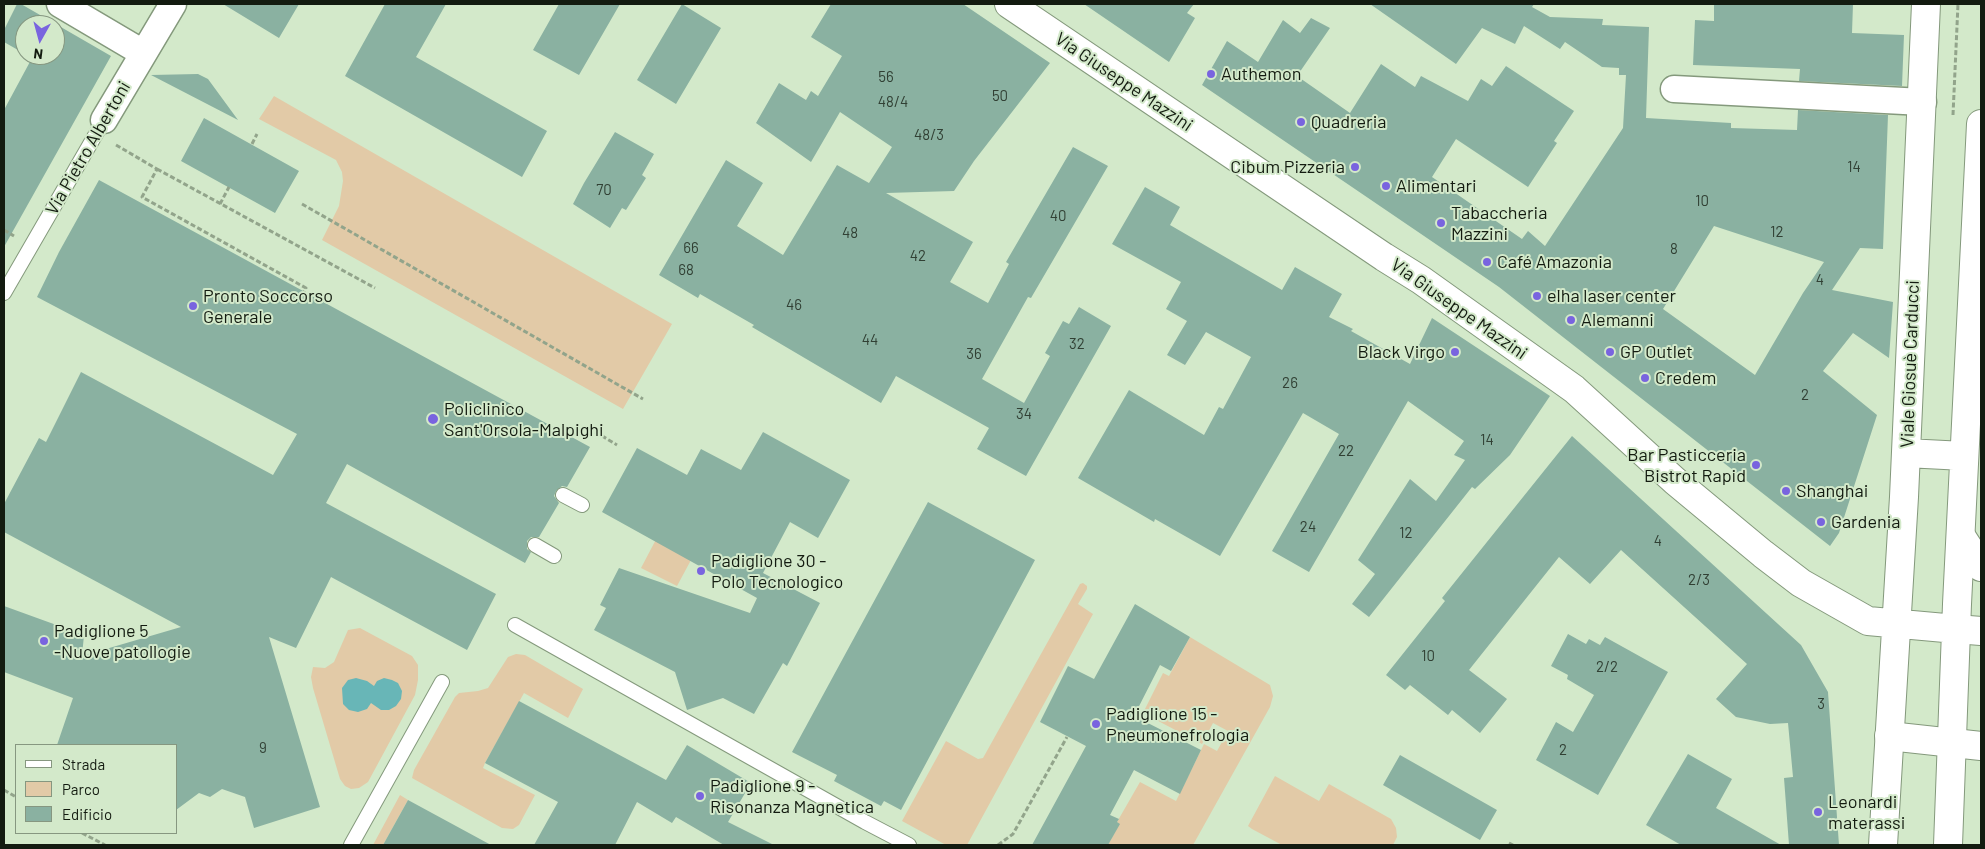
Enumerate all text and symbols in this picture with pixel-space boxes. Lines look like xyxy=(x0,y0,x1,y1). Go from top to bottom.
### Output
north arrow xyxy=(15,15,65,65)
street label: Via Giuseppe Mazzini xyxy=(1051,28,1197,136)
text: N xyxy=(33,45,44,63)
place label: Authemon xyxy=(1221,63,1302,85)
house number: 56 xyxy=(878,68,894,86)
marker: Authemon xyxy=(1205,68,1217,80)
street label: Via Pietro Albertoni xyxy=(41,77,135,219)
house number: 50 xyxy=(992,87,1008,105)
house number: 48/4 xyxy=(878,93,908,111)
place label: Quadreria xyxy=(1311,111,1386,133)
marker: Quadreria xyxy=(1295,116,1307,128)
house number: 48/3 xyxy=(914,126,944,144)
place label: Cibum Pizzeria xyxy=(1230,156,1345,178)
house number: 14 xyxy=(1847,158,1861,176)
marker: Cibum Pizzeria xyxy=(1349,161,1361,173)
place label: Alimentari xyxy=(1396,175,1477,197)
marker: Alimentari xyxy=(1380,180,1392,192)
house number: 70 xyxy=(596,181,612,199)
house number: 10 xyxy=(1695,192,1709,210)
place label: Tabaccheria Mazzini xyxy=(1451,202,1547,244)
house number: 40 xyxy=(1050,207,1066,225)
marker: Tabaccheria Mazzini xyxy=(1435,217,1447,229)
house number: 12 xyxy=(1770,223,1784,241)
house number: 48 xyxy=(842,224,858,242)
house number: 66 xyxy=(683,239,699,257)
house number: 8 xyxy=(1670,240,1678,258)
house number: 42 xyxy=(910,247,926,265)
place label: Café Amazonia xyxy=(1497,251,1612,273)
street label: Via Giuseppe Mazzini xyxy=(1387,254,1531,364)
marker: Café Amazonia xyxy=(1481,256,1493,268)
house number: 68 xyxy=(678,261,694,279)
house number: 4 xyxy=(1816,271,1824,289)
street label: Viale Giosuè Carducci xyxy=(1896,280,1924,448)
place label: Pronto Soccorso Generale xyxy=(203,285,333,328)
place label: elha laser center xyxy=(1547,285,1676,307)
marker: elha laser center xyxy=(1531,290,1543,302)
house number: 46 xyxy=(786,296,802,314)
marker: Pronto Soccorso Generale xyxy=(187,300,199,312)
place label: Alemanni xyxy=(1581,309,1654,331)
marker: Alemanni xyxy=(1565,314,1577,326)
house number: 44 xyxy=(862,331,878,349)
house number: 32 xyxy=(1069,335,1085,353)
place label: Black Virgo xyxy=(1357,341,1445,363)
place label: GP Outlet xyxy=(1620,341,1693,363)
house number: 36 xyxy=(966,345,982,363)
marker: Black Virgo xyxy=(1449,346,1461,358)
marker: GP Outlet xyxy=(1604,346,1616,358)
place label: Credem xyxy=(1655,367,1716,389)
marker: Credem xyxy=(1639,372,1651,384)
house number: 26 xyxy=(1282,374,1298,392)
house number: 2 xyxy=(1801,386,1809,404)
place label: Policlinico Sant'Orsola-Malpighi xyxy=(444,398,604,440)
house number: 34 xyxy=(1016,405,1032,423)
marker: Policlinico Sant'Orsola-Malpighi xyxy=(426,412,440,426)
house number: 14 xyxy=(1480,431,1494,449)
house number: 22 xyxy=(1338,442,1354,460)
place label: Bar Pasticceria Bistrot Rapid xyxy=(1627,444,1746,486)
marker: Bar Pasticceria Bistrot Rapid xyxy=(1750,459,1762,471)
place label: Shanghai xyxy=(1796,480,1868,502)
marker: Shanghai xyxy=(1780,485,1792,497)
place label: Gardenia xyxy=(1831,511,1900,533)
marker: Gardenia xyxy=(1815,516,1827,528)
house number: 24 xyxy=(1300,518,1316,536)
house number: 12 xyxy=(1399,524,1413,542)
house number: 4 xyxy=(1654,532,1662,550)
place label: Padiglione 30 - Polo Tecnologico xyxy=(711,550,843,592)
marker: Padiglione 30 - Polo Tecnologico xyxy=(695,565,707,577)
house number: 2/3 xyxy=(1688,571,1710,589)
place label: Padiglione 5 -Nuove patollogie xyxy=(54,620,191,662)
marker: Padiglione 5 -Nuove patollogie xyxy=(38,635,50,647)
house number: 10 xyxy=(1421,647,1435,665)
house number: 2/2 xyxy=(1596,658,1618,676)
house number: 3 xyxy=(1817,695,1825,713)
place label: Padiglione 15 - Pneumonefrologia xyxy=(1106,703,1249,746)
marker: Padiglione 15 - Pneumonefrologia xyxy=(1090,718,1102,730)
house number: 9 xyxy=(259,739,267,757)
house number: 2 xyxy=(1559,741,1567,759)
legend xyxy=(15,744,178,834)
text: Strada xyxy=(62,755,105,773)
place label: Padiglione 9 - Risonanza Magnetica xyxy=(710,775,874,818)
text: Parco xyxy=(62,780,100,798)
marker: Padiglione 9 - Risonanza Magnetica xyxy=(694,790,706,802)
place label: Leonardi materassi xyxy=(1828,791,1905,834)
text: Edificio xyxy=(62,805,112,823)
marker: Leonardi materassi xyxy=(1812,806,1824,818)

